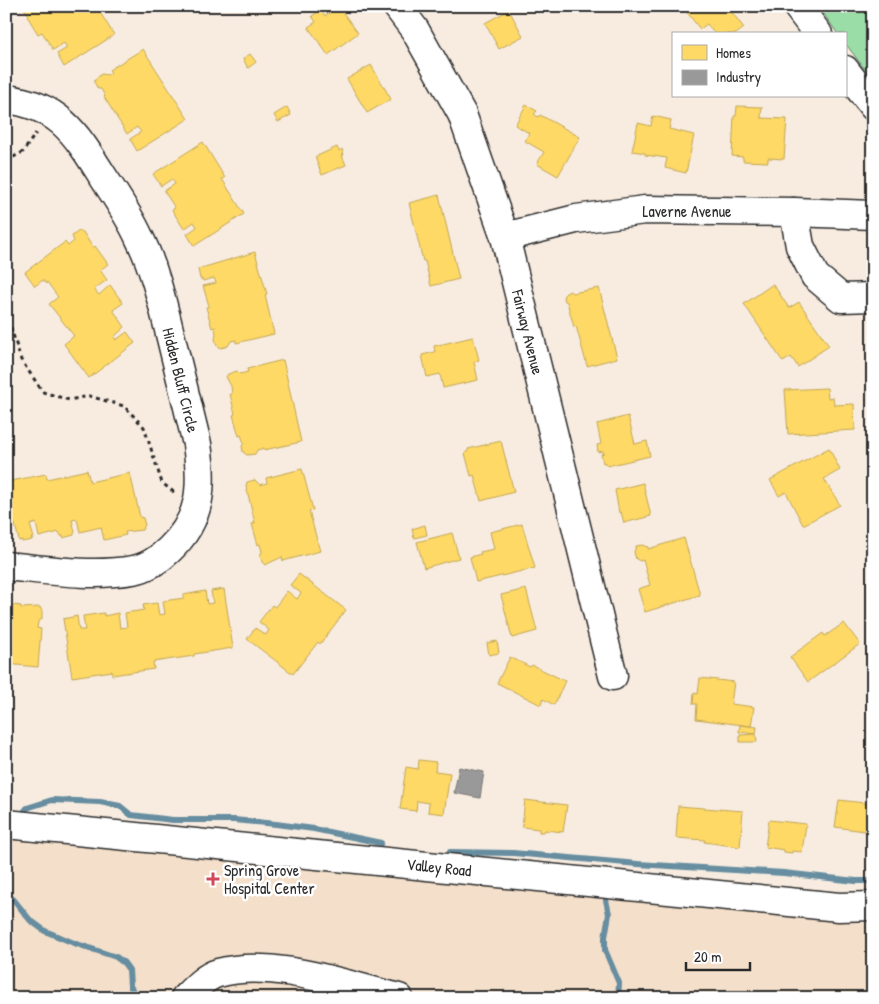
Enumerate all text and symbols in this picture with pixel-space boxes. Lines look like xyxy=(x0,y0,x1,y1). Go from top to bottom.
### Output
legend xyxy=(672,32,846,98)
text: Homes xyxy=(716,42,751,63)
text: Industry xyxy=(716,66,761,87)
street label: Laverne Avenue xyxy=(642,200,732,222)
street label: Fairway Avenue xyxy=(507,286,549,377)
street label: Hidden Bluff Circle xyxy=(157,325,205,435)
street label: Valley Road xyxy=(405,853,473,881)
place label: Spring Grove Hospital Center xyxy=(224,859,315,899)
marker: Spring Grove Hospital Center xyxy=(206,872,220,886)
scale bar xyxy=(686,939,750,971)
text: 20 m xyxy=(694,946,721,967)

